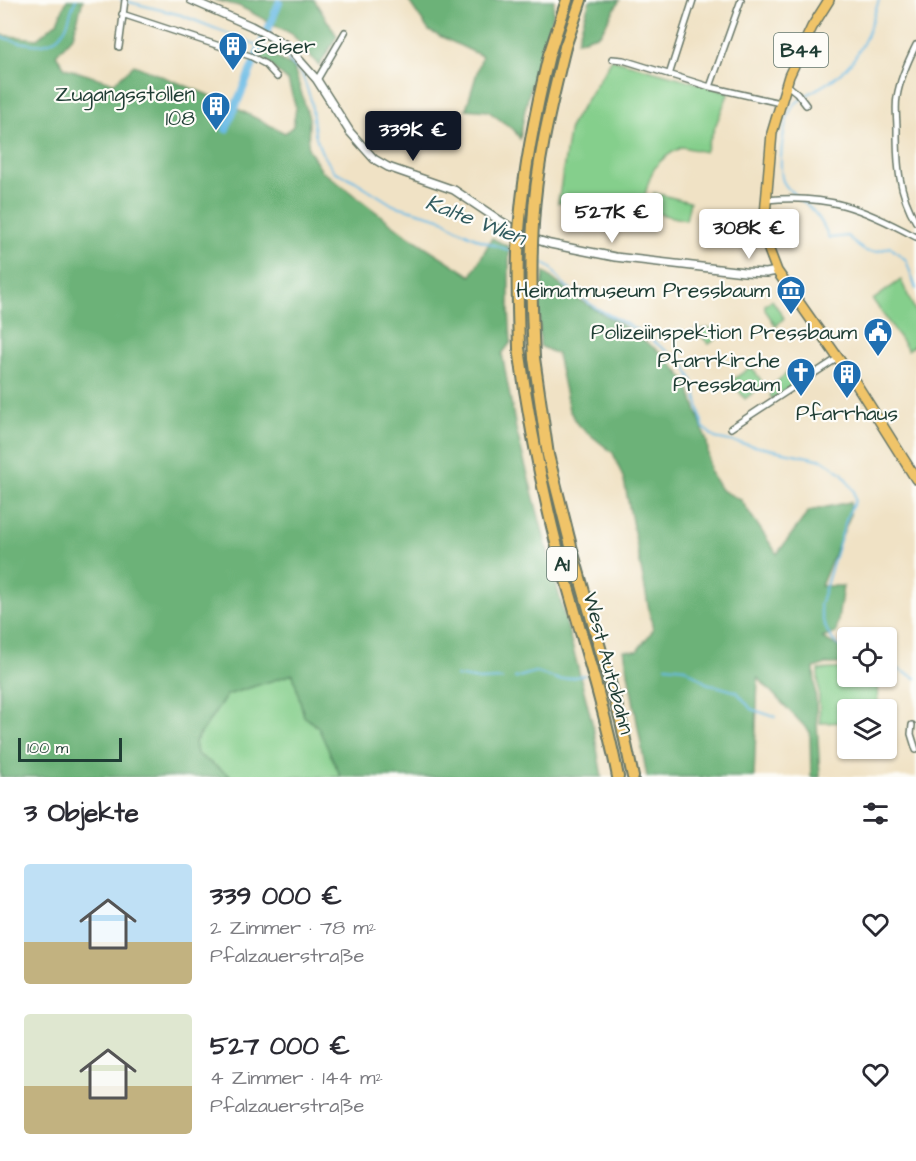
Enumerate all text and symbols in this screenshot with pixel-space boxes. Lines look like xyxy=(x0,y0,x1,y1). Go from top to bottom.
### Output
building icon: Seiser xyxy=(217,30,249,72)
place label: Seiser xyxy=(254,32,316,61)
road number: B44 xyxy=(774,33,828,67)
place label: Zugangsstollen 108 xyxy=(55,80,195,133)
building icon: Zugangsstollen 108 xyxy=(200,90,232,132)
pin: 339K € xyxy=(364,111,462,162)
text: 339K € xyxy=(379,116,447,144)
water label: Kalte Wien xyxy=(421,187,532,254)
pin: 527K € xyxy=(563,193,661,244)
text: 527K € xyxy=(575,198,649,226)
pin: 308K € xyxy=(700,209,798,260)
text: 308K € xyxy=(713,214,785,242)
museum icon: Heimatmuseum Pressbaum xyxy=(775,274,807,316)
place label: Heimatmuseum Pressbaum xyxy=(516,276,771,305)
public building icon: Polizeiinspektion Pressbaum xyxy=(862,316,894,358)
place label: Polizeiinspektion Pressbaum xyxy=(591,318,858,348)
place label: Pfarrkirche Pressbaum xyxy=(658,346,781,399)
church icon: Pfarrkirche Pressbaum xyxy=(785,356,817,398)
building icon: Pfarrhaus xyxy=(831,358,863,400)
place label: Pfarrhaus xyxy=(796,399,898,428)
road number: A1 xyxy=(547,547,577,581)
street label: West Autobahn xyxy=(576,589,641,738)
map controls xyxy=(837,627,897,759)
button: locate xyxy=(837,627,897,687)
button: layers xyxy=(837,699,897,759)
scale bar xyxy=(18,735,122,762)
text: 100 m xyxy=(27,737,68,759)
text: 3 Objekte xyxy=(24,795,139,831)
icon: filters xyxy=(859,797,892,830)
text: 339 000 € xyxy=(210,878,342,914)
icon: home xyxy=(72,888,144,960)
icon: heart xyxy=(859,908,892,941)
text: 2 Zimmer · 78 m² xyxy=(210,914,376,942)
text: Pfalzauerstraße xyxy=(210,942,364,970)
text: 527 000 € xyxy=(210,1028,350,1064)
icon: home xyxy=(72,1038,144,1110)
icon: heart xyxy=(859,1058,892,1091)
text: 4 Zimmer · 144 m² xyxy=(210,1064,383,1092)
text: Pfalzauerstraße xyxy=(210,1092,364,1120)

